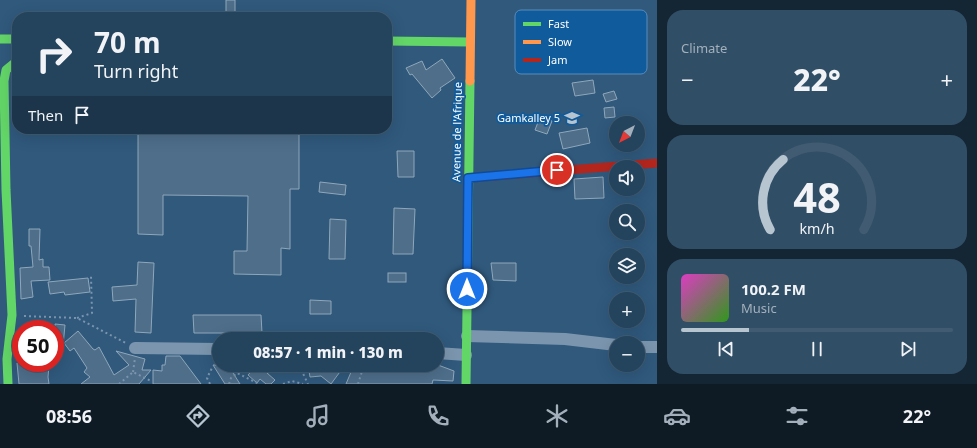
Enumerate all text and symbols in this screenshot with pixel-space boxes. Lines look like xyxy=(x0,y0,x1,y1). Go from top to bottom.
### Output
legend xyxy=(515,10,647,74)
text: Fast xyxy=(548,16,569,31)
text: 70 m xyxy=(94,23,161,61)
icon: right xyxy=(28,28,80,80)
text: Slow xyxy=(548,34,572,49)
text: Climate xyxy=(681,39,727,57)
text: Jam xyxy=(547,52,567,67)
text: Turn right xyxy=(94,59,178,83)
text: 22° xyxy=(793,59,841,100)
text: − xyxy=(681,64,694,94)
text: + xyxy=(940,64,953,94)
street label: Avenue de l'Afrique xyxy=(448,82,465,182)
icon: arrive xyxy=(71,104,93,126)
text: Then xyxy=(28,105,63,125)
school or university icon: Gamkalley 5 xyxy=(563,109,581,127)
place label: Gamkalley 5 xyxy=(497,110,560,125)
north arrow xyxy=(609,116,645,152)
map controls xyxy=(609,116,645,372)
pin xyxy=(540,153,574,187)
icon: arrive xyxy=(546,159,568,181)
button: sound xyxy=(609,160,645,196)
text: 48 xyxy=(793,169,841,225)
button: search xyxy=(609,204,645,240)
text: km/h xyxy=(799,219,835,238)
button: layers xyxy=(609,248,645,284)
position arrow xyxy=(446,268,488,310)
text: 100.2 FM xyxy=(741,279,806,299)
button: + xyxy=(609,292,645,328)
text: Music xyxy=(741,299,777,317)
speed limit sign: 50 xyxy=(12,320,64,372)
button: − xyxy=(609,336,645,372)
icon: previous xyxy=(715,338,737,360)
icon: pause xyxy=(806,338,828,360)
icon: next xyxy=(897,338,919,360)
text: 08:57 · 1 min · 130 m xyxy=(253,342,403,362)
icon: directions xyxy=(184,402,212,430)
icon: music xyxy=(304,402,332,430)
icon: phone xyxy=(424,402,452,430)
icon: climate xyxy=(543,402,571,430)
icon: car xyxy=(663,402,691,430)
icon: filters xyxy=(783,402,811,430)
text: 08:56 xyxy=(46,404,92,428)
text: 22° xyxy=(903,404,931,428)

